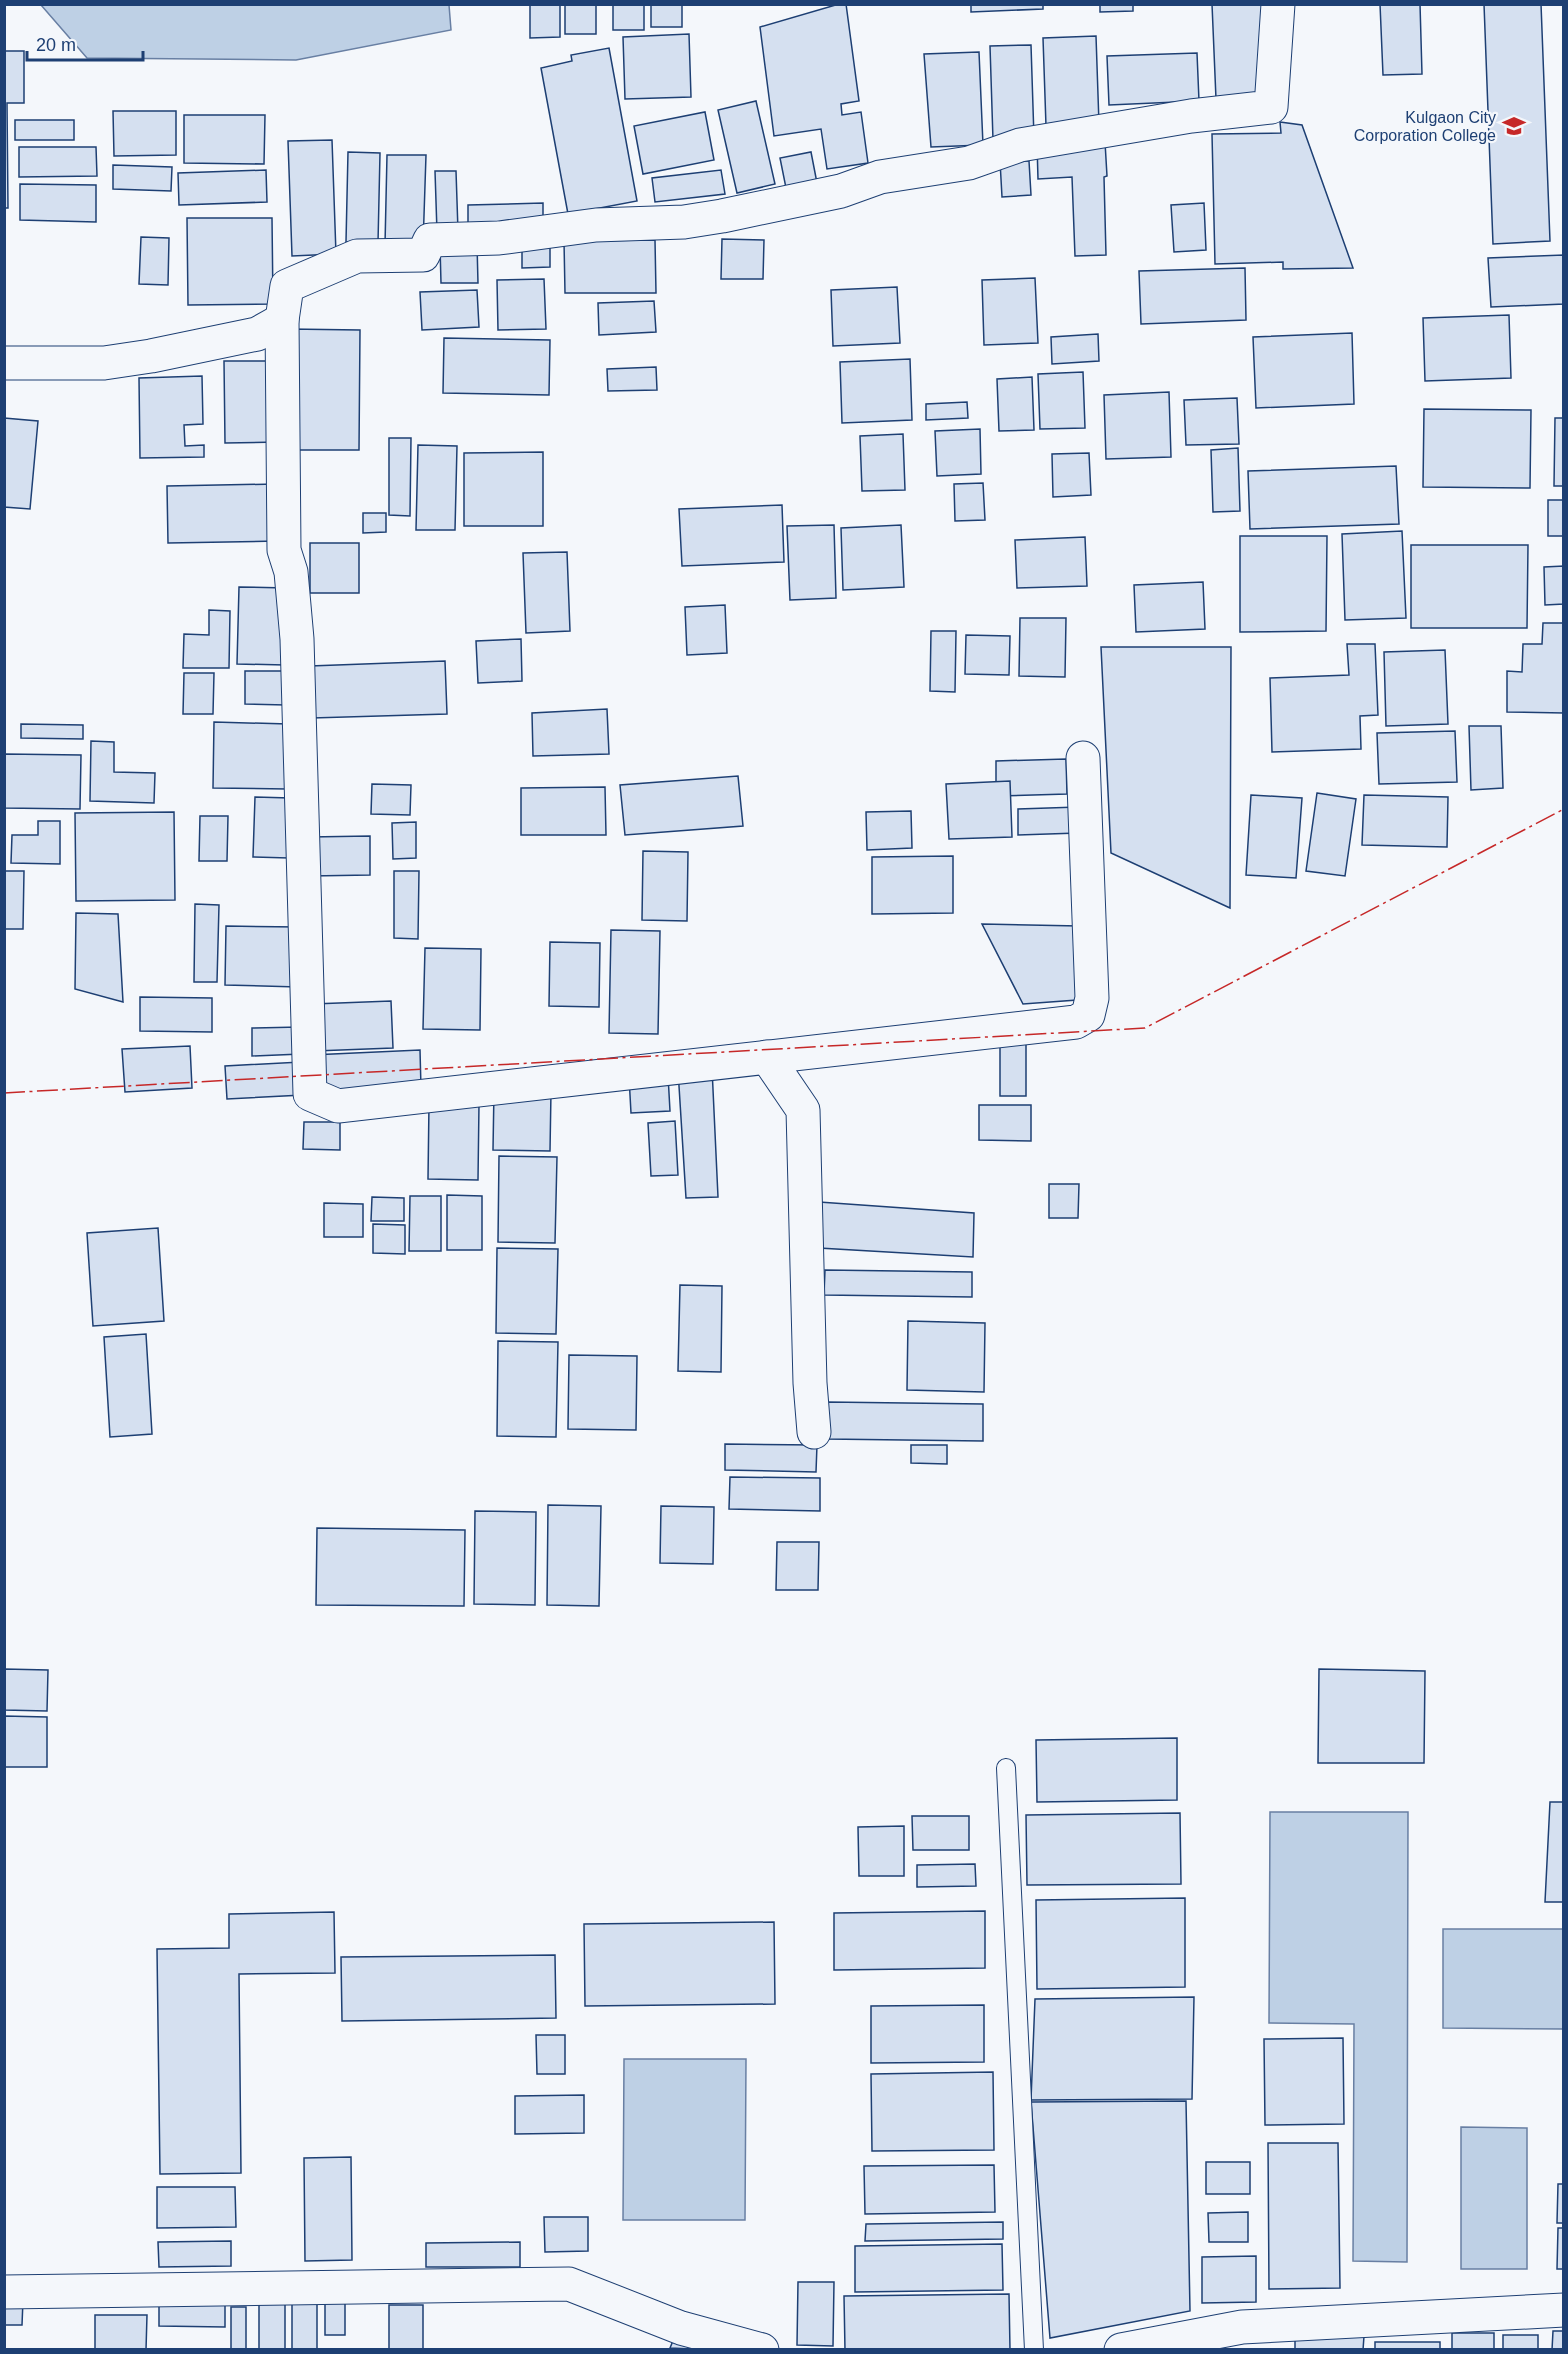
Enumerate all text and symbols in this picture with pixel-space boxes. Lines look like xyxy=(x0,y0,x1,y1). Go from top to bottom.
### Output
scale bar xyxy=(27,24,142,62)
text: 20 m xyxy=(36,35,76,55)
place label: Kulgaon City Corporation College xyxy=(1354,109,1496,144)
school or university icon: Kulgaon City Corporation College xyxy=(1501,113,1527,139)

